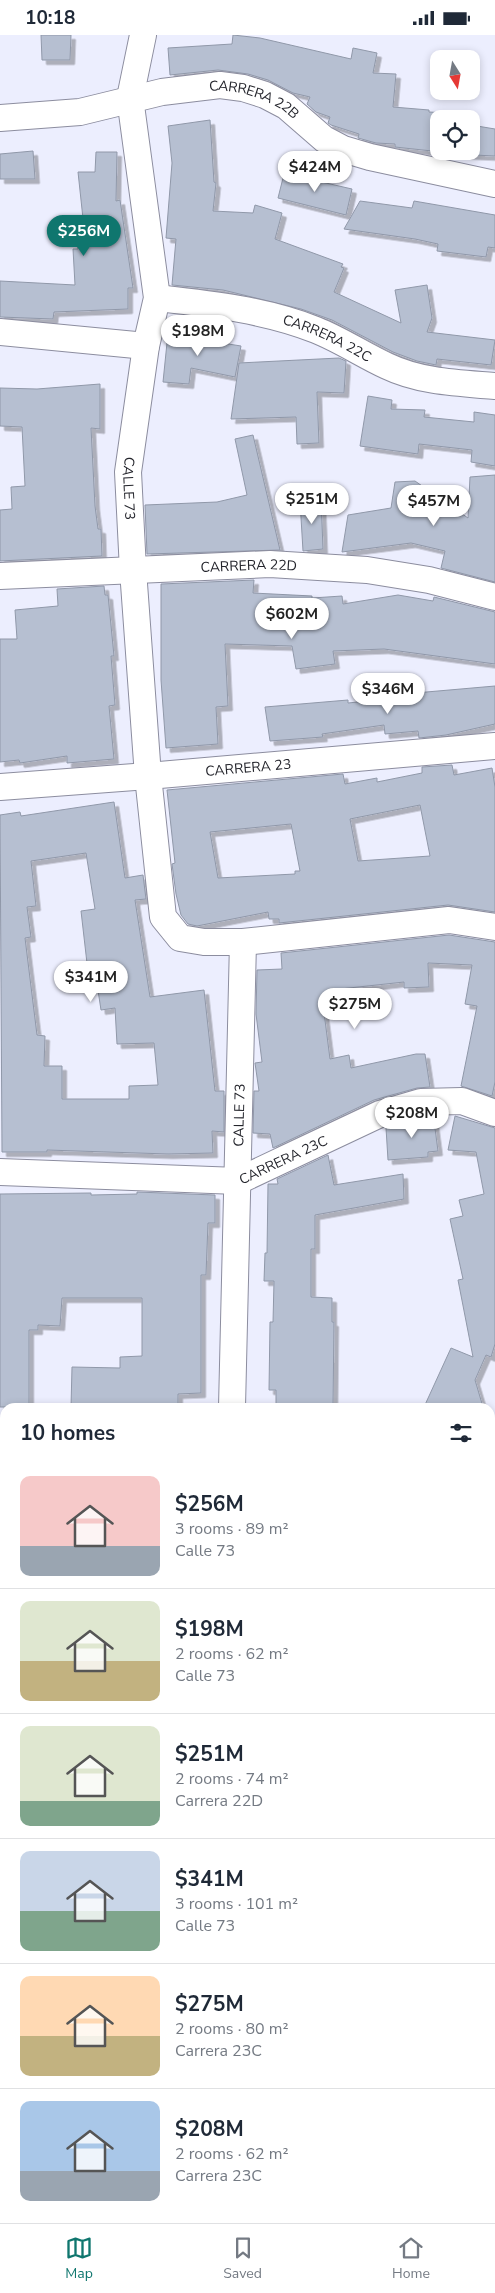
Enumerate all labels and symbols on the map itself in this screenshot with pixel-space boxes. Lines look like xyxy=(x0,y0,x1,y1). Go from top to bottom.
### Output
north arrow xyxy=(430,50,480,100)
street label: CARRERA 22B xyxy=(208,75,303,123)
pin: $424M xyxy=(280,151,350,193)
pin: $256M xyxy=(49,215,119,257)
street label: CARRERA 22C xyxy=(281,310,375,366)
pin: $198M xyxy=(163,315,233,357)
street label: CALLE 73 xyxy=(118,456,140,520)
pin: $251M xyxy=(277,483,347,525)
pin: $457M xyxy=(399,485,469,527)
street label: CARRERA 22D xyxy=(200,555,298,577)
pin: $602M xyxy=(257,597,327,640)
pin: $346M xyxy=(353,673,423,715)
street label: CARRERA 23 xyxy=(204,754,292,781)
pin: $341M xyxy=(56,961,126,1003)
pin: $275M xyxy=(320,987,390,1030)
street label: CALLE 73 xyxy=(229,1083,249,1147)
pin: $208M xyxy=(377,1097,447,1139)
street label: CARRERA 23C xyxy=(236,1131,330,1189)

